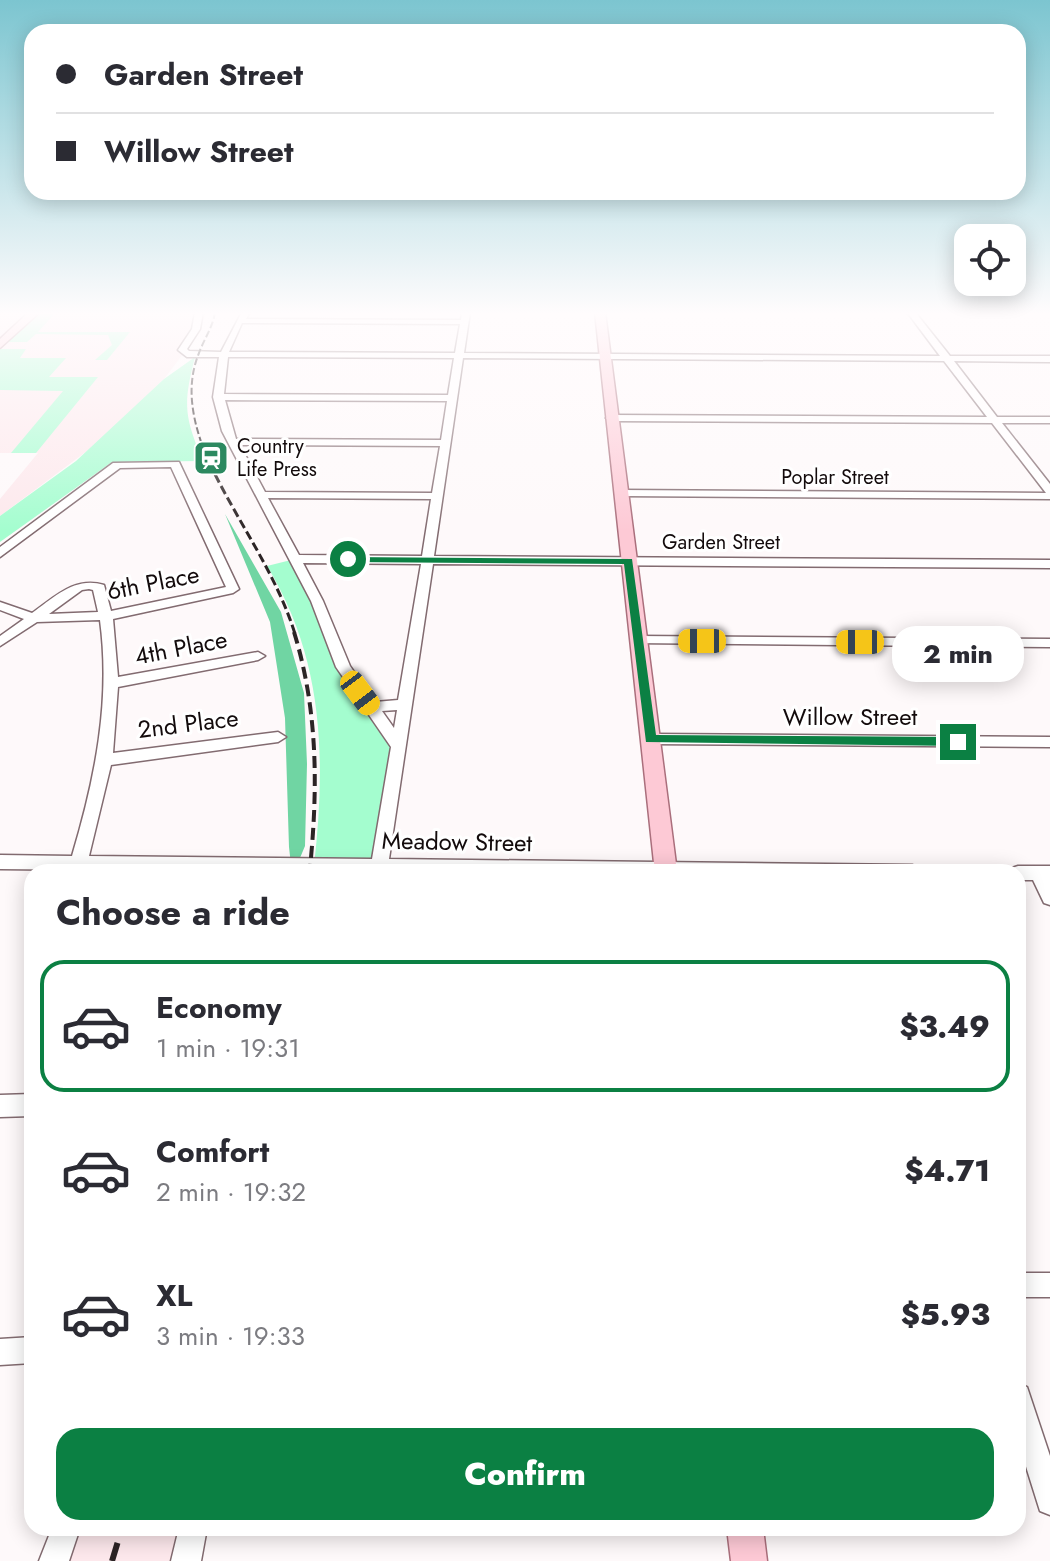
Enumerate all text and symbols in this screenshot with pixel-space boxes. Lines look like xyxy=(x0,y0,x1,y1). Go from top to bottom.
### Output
text: Garden Street xyxy=(104,53,303,96)
text: Willow Street xyxy=(104,130,294,173)
map controls xyxy=(954,224,1026,296)
button: locate xyxy=(954,224,1026,296)
place label: Country Life Press xyxy=(237,432,317,484)
station icon: Country Life Press xyxy=(192,439,230,477)
street label: Poplar Street xyxy=(781,463,889,492)
street label: Garden Street xyxy=(662,528,780,557)
route start xyxy=(330,541,366,577)
street label: 6th Place xyxy=(104,556,202,609)
street label: 4th Place xyxy=(132,621,230,674)
callout: 2 min xyxy=(892,626,1024,682)
car xyxy=(678,629,726,653)
car xyxy=(836,630,884,654)
text: 2 min xyxy=(923,635,993,673)
car xyxy=(336,667,384,719)
street label: Willow Street xyxy=(783,699,918,734)
street label: 2nd Place xyxy=(136,700,240,747)
route end xyxy=(940,724,976,760)
street label: Meadow Street xyxy=(381,823,533,860)
text: Choose a ride xyxy=(56,886,290,938)
text: Economy xyxy=(156,986,282,1029)
icon: car xyxy=(60,990,132,1062)
text: $3.49 xyxy=(899,1005,990,1048)
text: 1 min · 19:31 xyxy=(156,1029,300,1067)
text: Comfort xyxy=(156,1130,269,1173)
icon: car xyxy=(60,1134,132,1206)
text: $4.71 xyxy=(905,1149,990,1192)
text: 2 min · 19:32 xyxy=(156,1173,306,1211)
text: XL xyxy=(156,1274,192,1317)
icon: car xyxy=(60,1278,132,1350)
text: $5.93 xyxy=(901,1293,990,1336)
text: 3 min · 19:33 xyxy=(156,1317,305,1355)
button: Confirm xyxy=(56,1428,994,1520)

